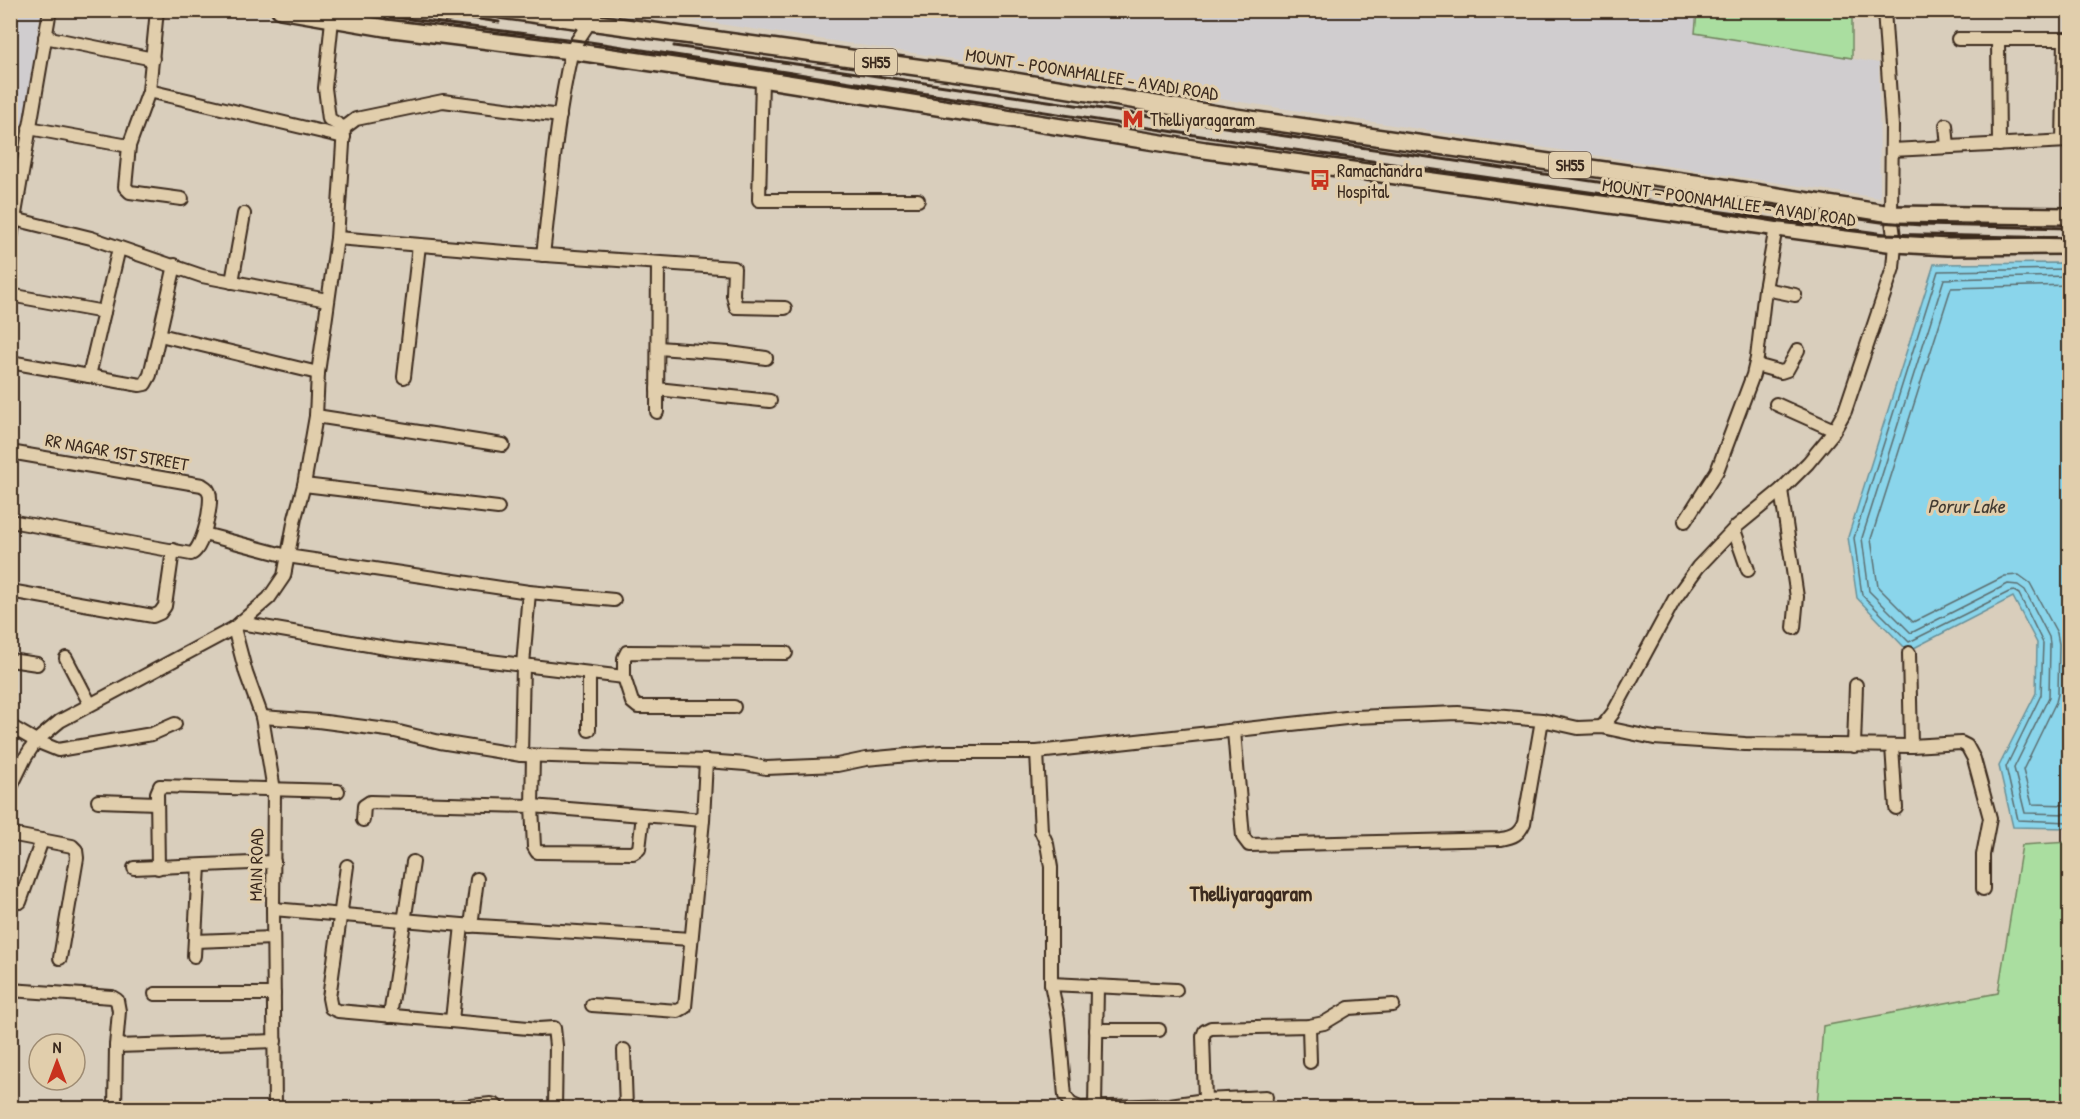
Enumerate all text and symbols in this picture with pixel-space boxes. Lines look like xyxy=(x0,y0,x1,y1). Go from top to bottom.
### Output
street label: MOUNT - POONAMALLEE - AVADI ROAD xyxy=(964,42,1221,106)
road number: SH55 xyxy=(855,49,897,75)
metro station icon: Thelliyaragaram xyxy=(1121,107,1145,131)
place label: Thelliyaragaram xyxy=(1150,107,1255,132)
road number: SH55 xyxy=(1549,152,1591,178)
place label: Ramachandra Hospital xyxy=(1337,158,1422,204)
bus stop icon: Ramachandra Hospital xyxy=(1308,168,1332,192)
street label: MOUNT - POONAMALLEE - AVADI ROAD xyxy=(1601,172,1858,232)
street label: RR NAGAR 1ST STREET xyxy=(43,427,191,477)
water label: Porur Lake xyxy=(1927,492,2006,519)
street label: MAIN ROAD xyxy=(243,828,269,902)
district label: Thelliyaragaram xyxy=(1189,879,1312,909)
north arrow xyxy=(27,1032,87,1092)
text: N xyxy=(53,1036,62,1058)

